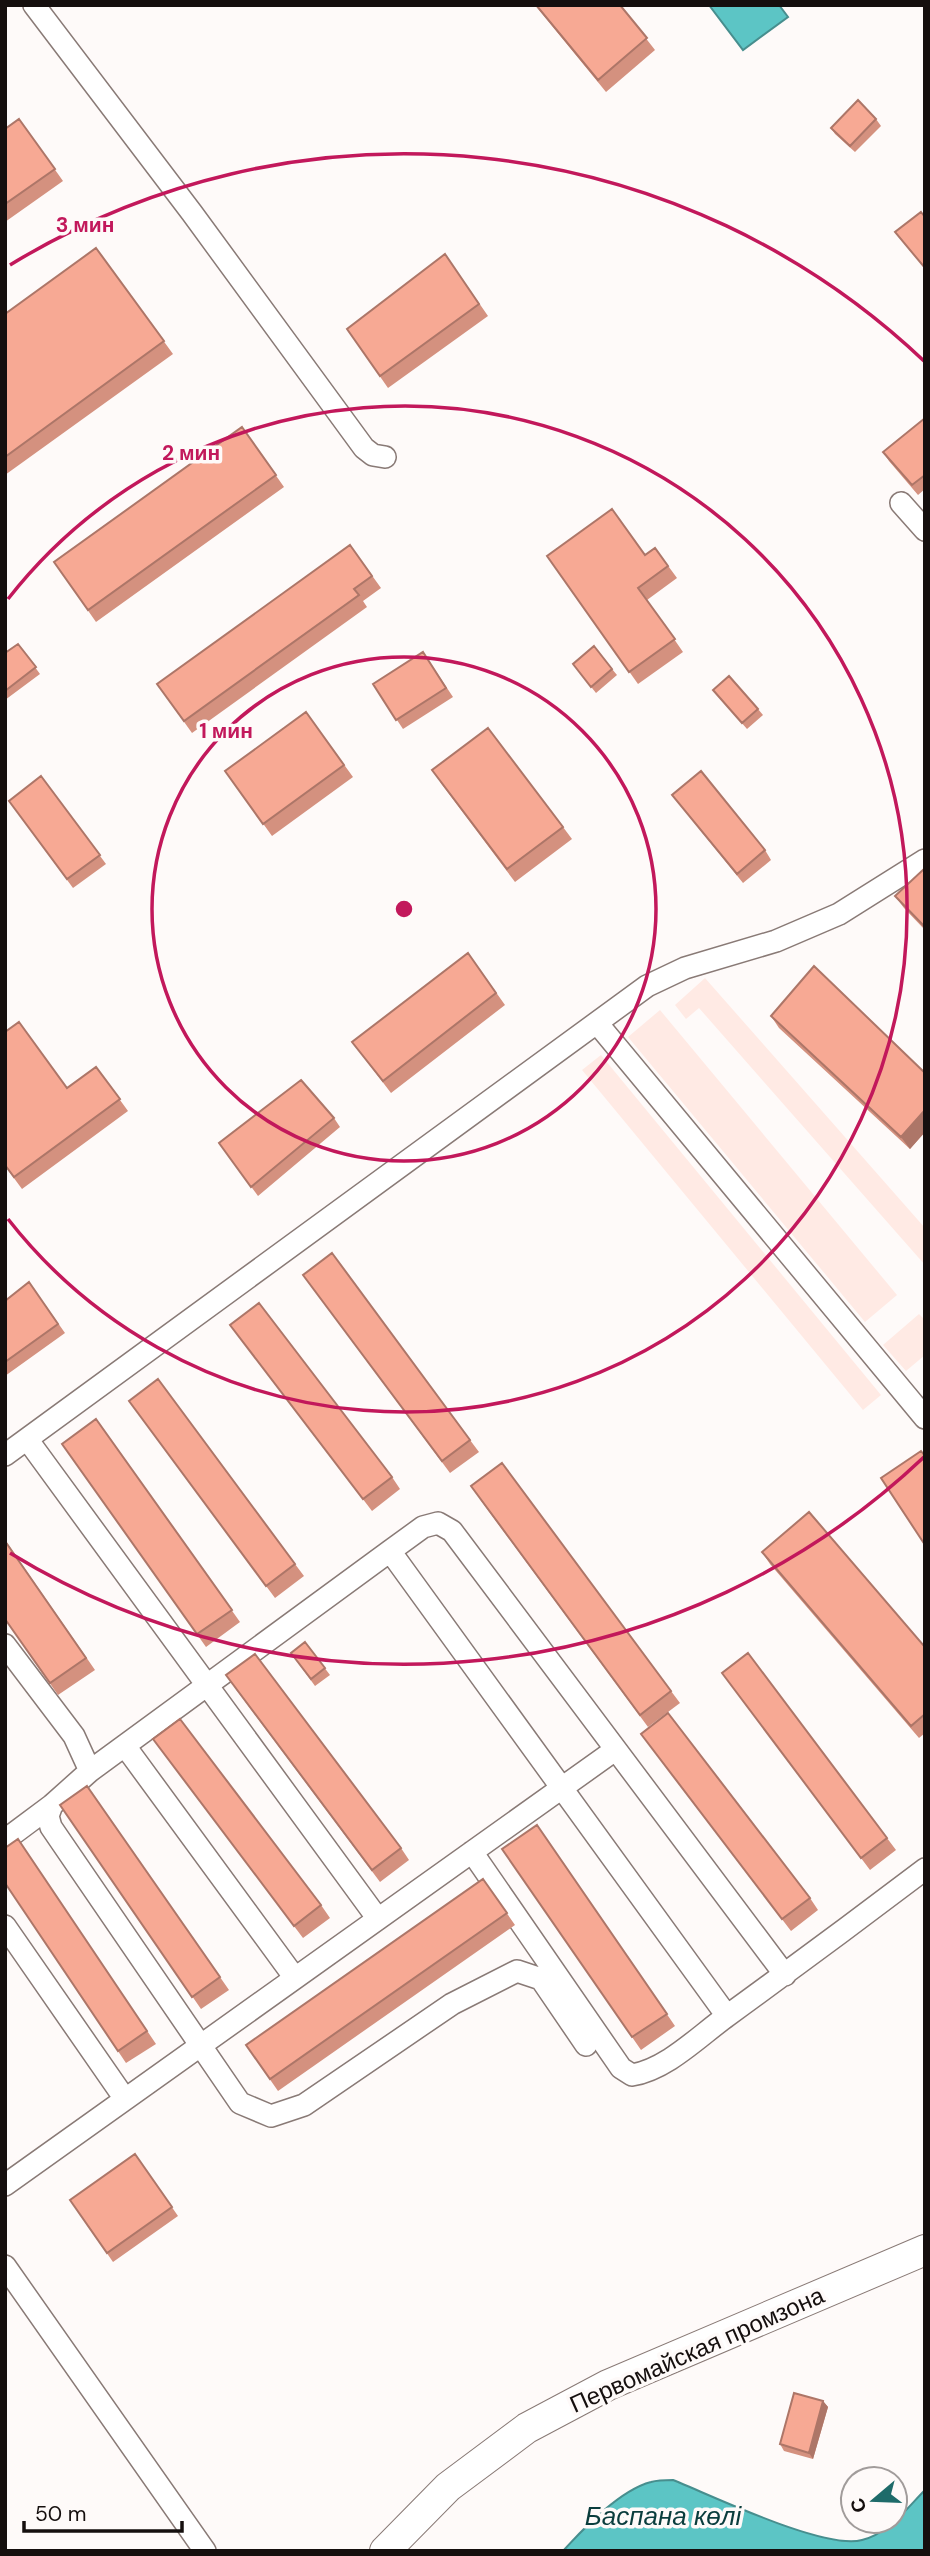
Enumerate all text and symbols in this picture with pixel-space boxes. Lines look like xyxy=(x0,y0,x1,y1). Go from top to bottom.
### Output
text: 3 мин xyxy=(56,211,114,239)
text: 2 мин xyxy=(162,439,220,467)
text: 1 мин xyxy=(199,717,253,745)
centre of rings xyxy=(392,897,416,921)
street label: Первомайская промзона xyxy=(565,2279,829,2420)
north arrow xyxy=(839,2465,909,2535)
scale bar xyxy=(24,2490,182,2534)
text: С xyxy=(844,2495,872,2516)
water label: Баспана көлі xyxy=(585,2499,742,2533)
text: 50 m xyxy=(35,2500,86,2528)

